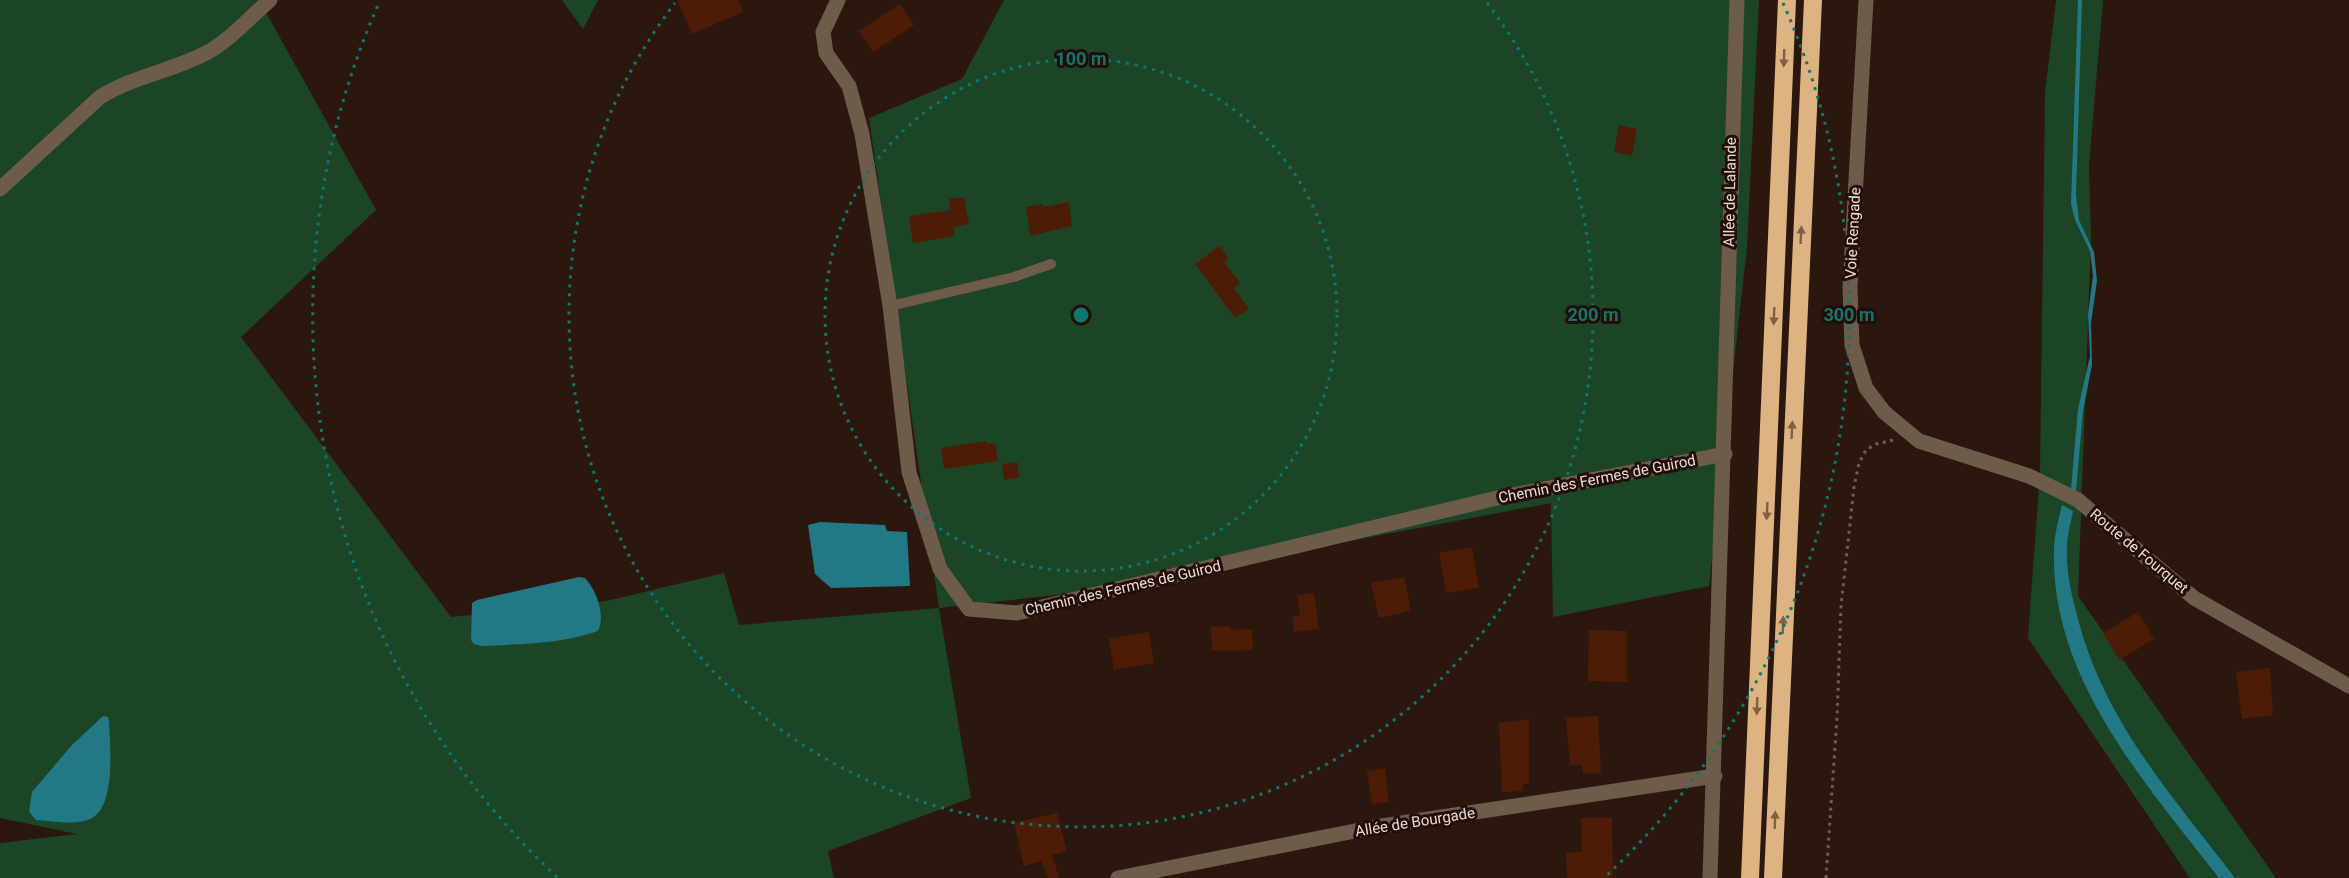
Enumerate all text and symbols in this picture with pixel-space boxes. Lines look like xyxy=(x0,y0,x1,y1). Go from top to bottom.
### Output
text: 100 m xyxy=(1055,48,1107,69)
one-way arrow xyxy=(1780,49,1789,68)
street label: Allée de Lalande xyxy=(1720,137,1740,247)
street label: Voie Rengade xyxy=(1842,187,1864,279)
one-way arrow xyxy=(1797,226,1806,245)
text: 200 m xyxy=(1567,304,1619,325)
text: 300 m xyxy=(1823,304,1875,325)
centre of rings xyxy=(1071,305,1091,325)
one-way arrow xyxy=(1770,307,1779,326)
one-way arrow xyxy=(1787,420,1796,439)
street label: Chemin des Fermes de Guirod xyxy=(1497,451,1697,507)
one-way arrow xyxy=(1762,502,1771,521)
street label: Route de Fourquet xyxy=(2086,505,2192,597)
street label: Chemin des Fermes de Guirod xyxy=(1023,557,1223,619)
one-way arrow xyxy=(1779,615,1788,634)
one-way arrow xyxy=(1752,696,1761,715)
street label: Allée de Bourgade xyxy=(1354,804,1476,840)
one-way arrow xyxy=(1770,810,1780,829)

